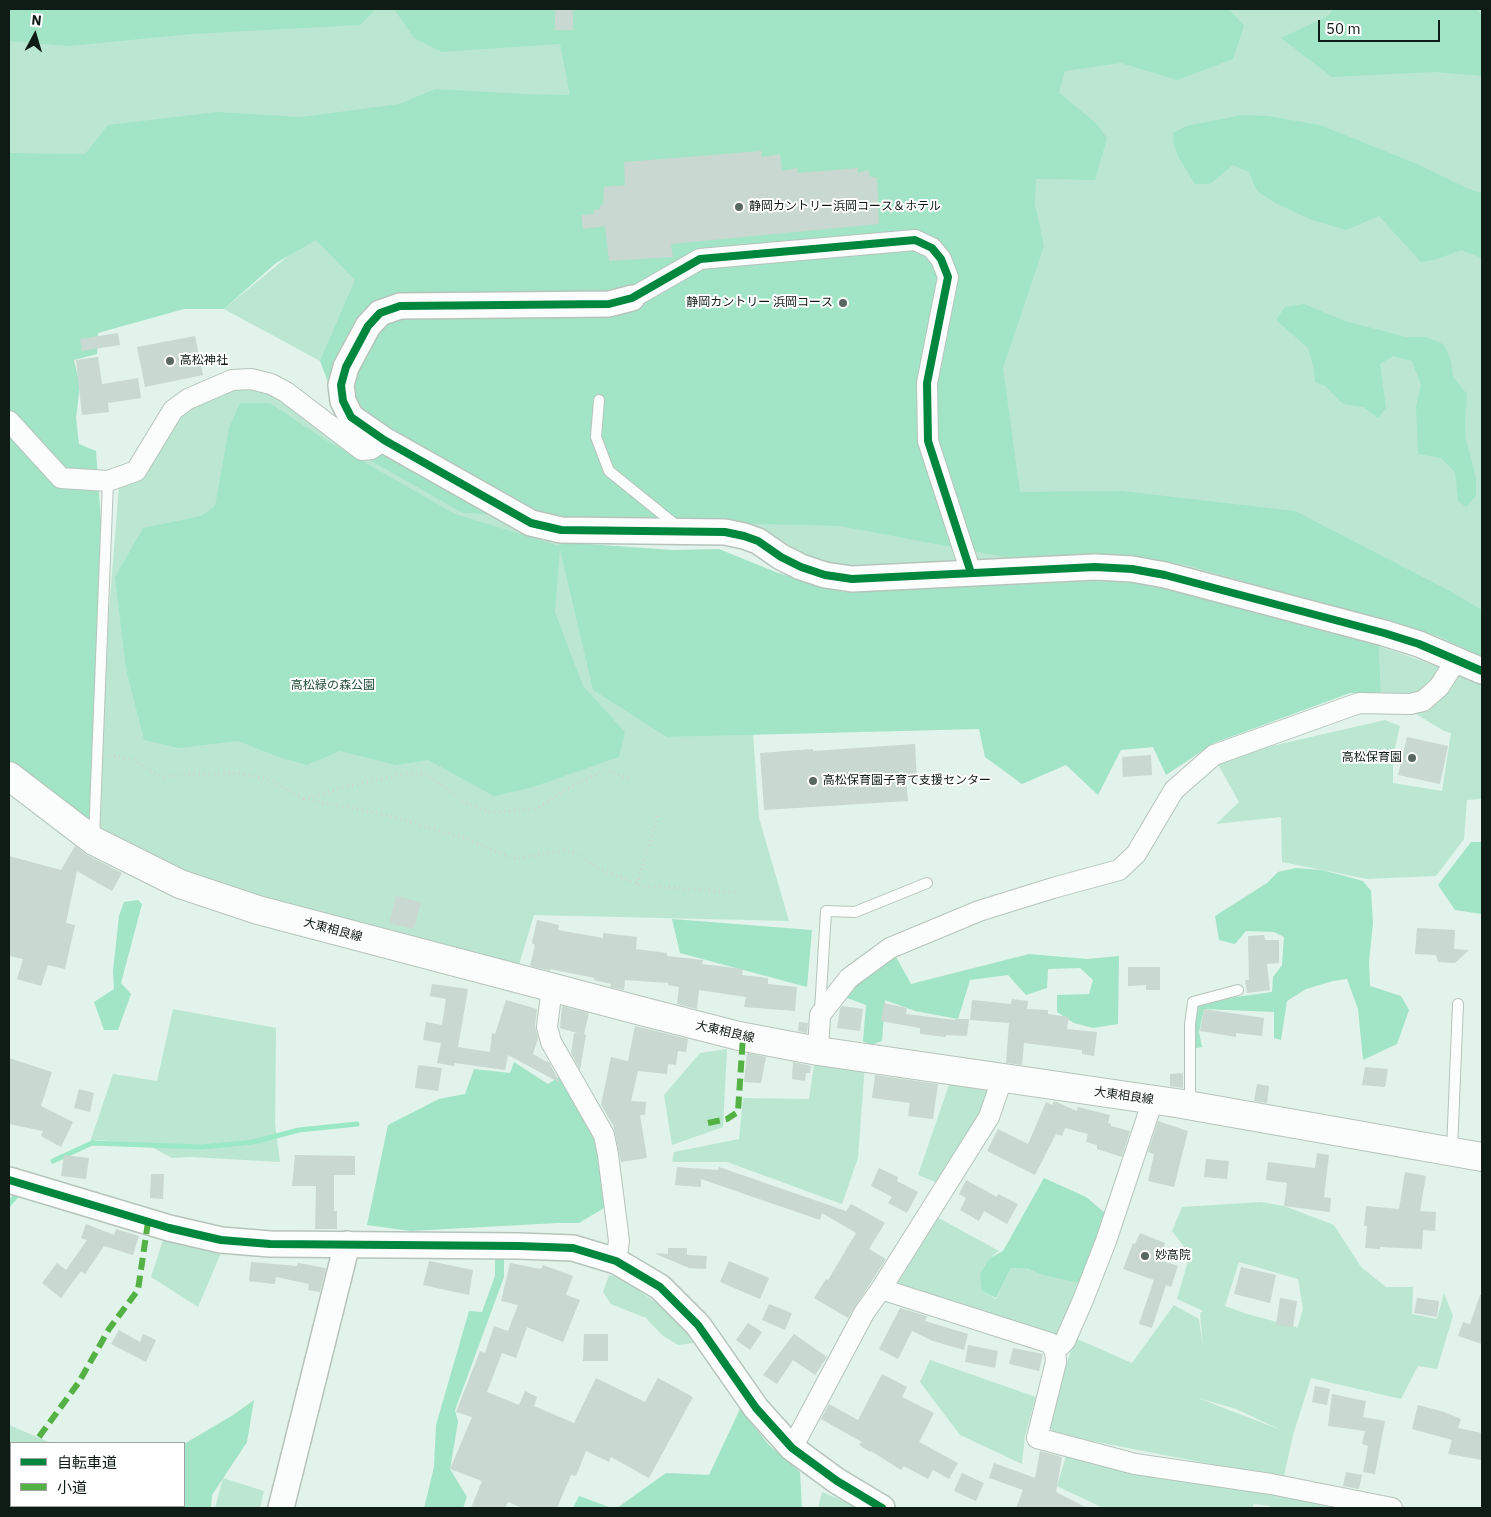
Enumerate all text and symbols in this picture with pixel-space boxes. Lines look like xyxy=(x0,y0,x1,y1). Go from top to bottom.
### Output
north arrow xyxy=(10,10,60,60)
scale bar xyxy=(1321,10,1444,42)
text: N xyxy=(31,11,43,30)
text: 50 m xyxy=(1326,19,1361,38)
place label: 静岡カントリー浜岡コース＆ホテル xyxy=(749,200,941,214)
marker: 静岡カントリー浜岡コース＆ホテル xyxy=(733,201,745,213)
place label: 静岡カントリー 浜岡コース xyxy=(686,296,833,310)
marker: 静岡カントリー 浜岡コース xyxy=(837,297,849,309)
place label: 高松神社 xyxy=(180,354,228,368)
marker: 高松神社 xyxy=(164,355,176,367)
park label: 高松緑の森公園 xyxy=(291,679,375,693)
place label: 高松保育園 xyxy=(1342,751,1402,765)
marker: 高松保育園 xyxy=(1406,752,1418,764)
place label: 高松保育園子育て支援センター xyxy=(823,774,991,788)
marker: 高松保育園子育て支援センター xyxy=(807,775,819,787)
street label: 大東相良線 xyxy=(302,915,364,945)
street label: 大東相良線 xyxy=(694,1018,756,1046)
street label: 大東相良線 xyxy=(1093,1085,1155,1107)
place label: 妙高院 xyxy=(1155,1249,1191,1263)
marker: 妙高院 xyxy=(1139,1250,1151,1262)
legend xyxy=(10,1442,185,1507)
text: 自転車道 xyxy=(57,1453,117,1472)
text: 小道 xyxy=(57,1478,87,1497)

